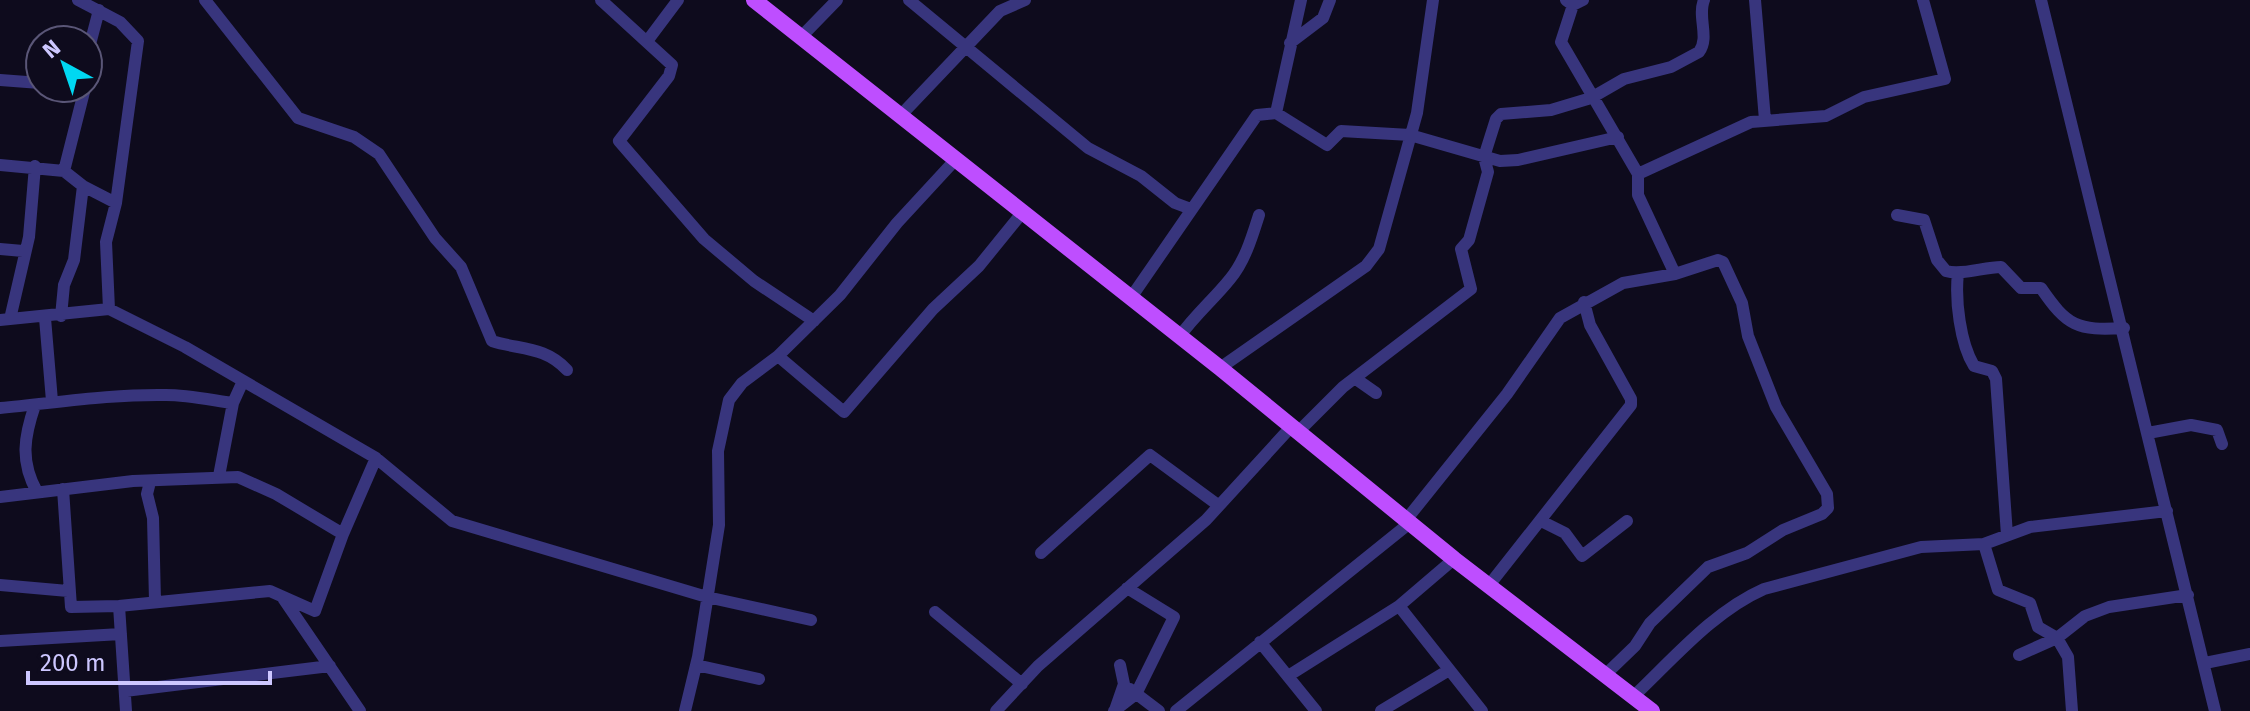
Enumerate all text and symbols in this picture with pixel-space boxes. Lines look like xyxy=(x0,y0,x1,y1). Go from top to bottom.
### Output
north arrow xyxy=(24,24,104,104)
text: N xyxy=(37,34,66,64)
scale bar xyxy=(28,635,270,685)
text: 200 m xyxy=(40,649,106,677)

